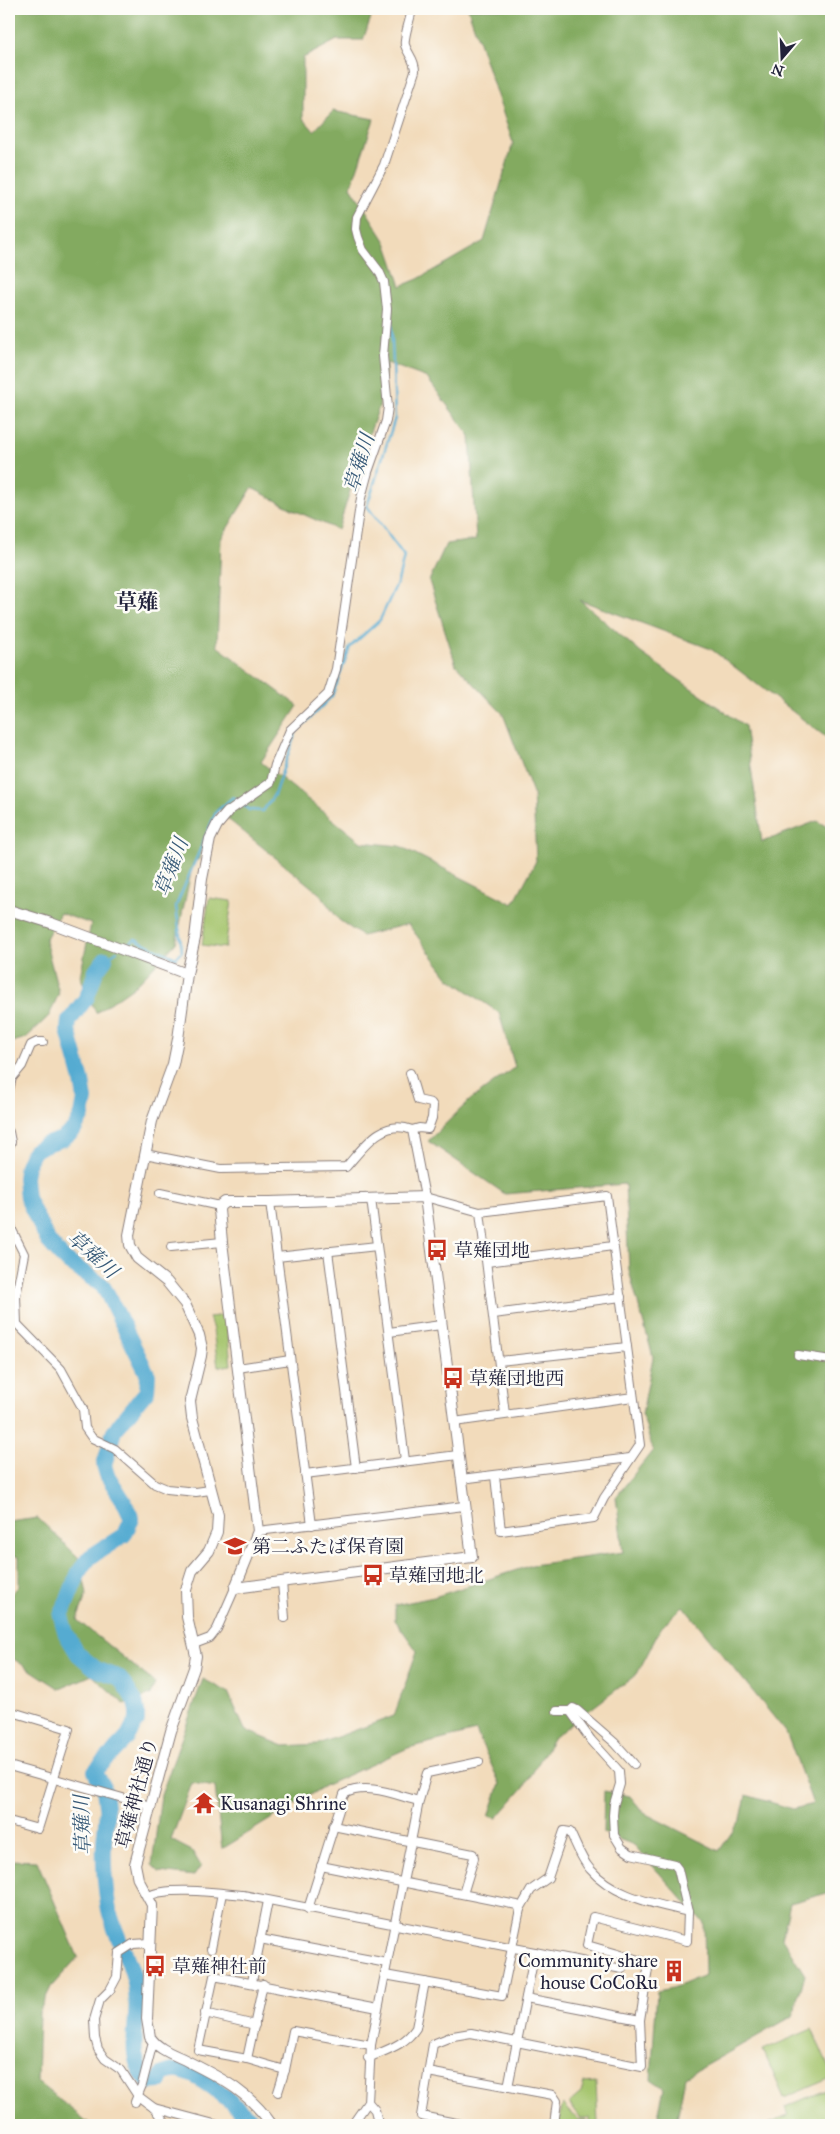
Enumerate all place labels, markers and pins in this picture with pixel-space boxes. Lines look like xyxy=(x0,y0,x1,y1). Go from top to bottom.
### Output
bus stop icon: 草薙団地 xyxy=(424,1237,450,1263)
place label: 草薙団地 xyxy=(454,1239,530,1262)
bus stop icon: 草薙団地西 xyxy=(440,1365,466,1391)
place label: 草薙団地西 xyxy=(469,1367,564,1390)
school or university icon: 第二ふたば保育園 xyxy=(222,1533,248,1559)
place label: 第二ふたば保育園 xyxy=(252,1535,404,1558)
bus stop icon: 草薙団地北 xyxy=(360,1562,386,1588)
place label: 草薙団地北 xyxy=(389,1564,484,1587)
temple icon: Kusanagi Shrine xyxy=(191,1790,217,1816)
place label: Kusanagi Shrine xyxy=(220,1792,347,1816)
place label: Community share house CoCoRu xyxy=(518,1949,658,1994)
bus stop icon: 草薙神社前 xyxy=(142,1953,168,1979)
place label: 草薙神社前 xyxy=(172,1955,267,1978)
building icon: Community share house CoCoRu xyxy=(661,1958,687,1984)

